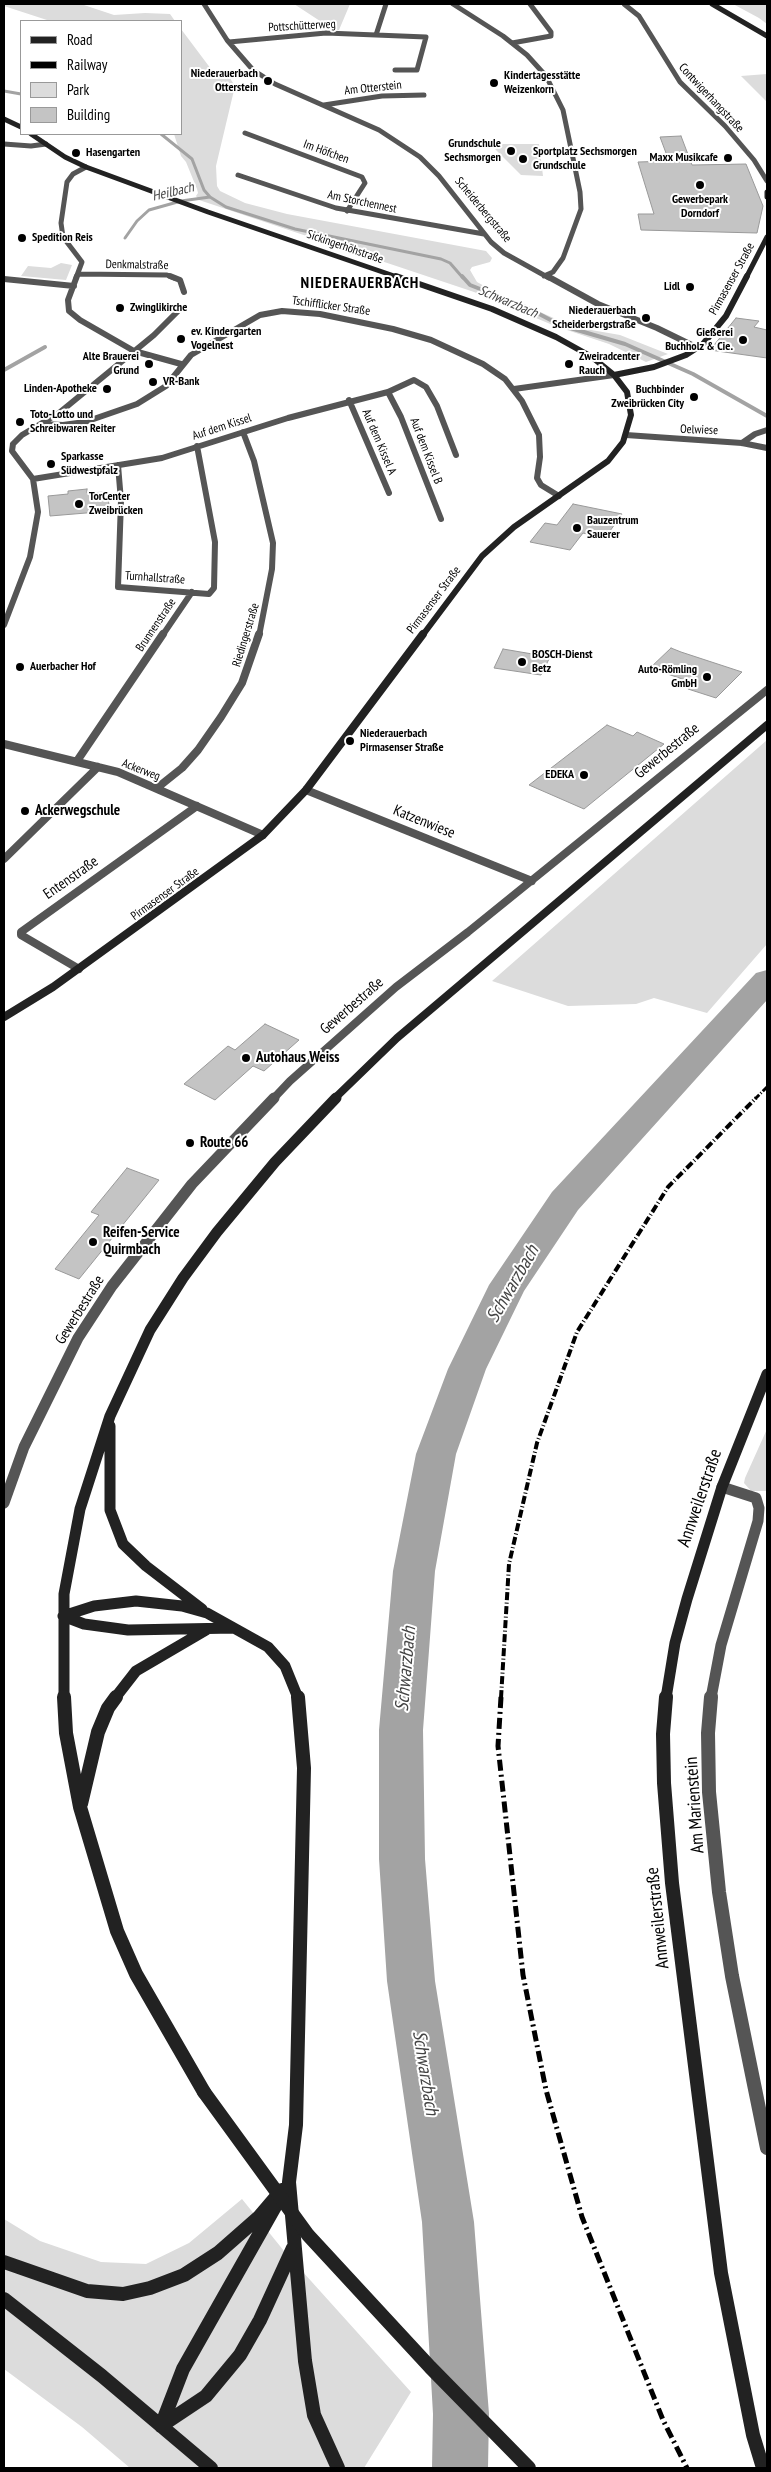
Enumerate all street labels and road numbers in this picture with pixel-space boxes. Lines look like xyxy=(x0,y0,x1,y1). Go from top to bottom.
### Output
street label: Pottschütterweg xyxy=(268,17,336,35)
street label: Contwigerhangstraße xyxy=(675,61,747,135)
street label: Am Otterstein xyxy=(344,78,402,98)
street label: Im Höfchen xyxy=(301,137,351,167)
street label: Scheiderbergstraße xyxy=(452,175,514,245)
street label: Am Storchennest xyxy=(326,188,398,216)
street label: Sickingerhöhstraße xyxy=(305,227,385,267)
street label: Pirmasenser Straße xyxy=(706,240,758,318)
street label: Denkmalstraße xyxy=(105,257,169,273)
street label: Tschifflicker Straße xyxy=(291,293,371,319)
street label: Auf dem Kissel A xyxy=(359,407,399,477)
street label: Auf dem Kissel xyxy=(191,411,253,443)
street label: Auf dem Kissel B xyxy=(407,416,445,486)
street label: Oelwiese xyxy=(680,422,718,438)
street label: Pirmasenser Straße xyxy=(404,564,464,636)
street label: Turnhallstraße xyxy=(125,569,185,587)
street label: Brunnenstraße xyxy=(133,596,179,654)
street label: Riedingerstraße xyxy=(229,601,263,669)
street label: Gewerbestraße xyxy=(631,719,703,783)
street label: Ackerweg xyxy=(120,756,162,784)
street label: Katzenwiese xyxy=(391,802,457,842)
street label: Entenstraße xyxy=(40,853,102,903)
street label: Pirmasenser Straße xyxy=(128,865,202,923)
street label: Gewerbestraße xyxy=(317,974,387,1038)
street label: Gewerbestraße xyxy=(52,1272,108,1348)
street label: Annweilerstraße xyxy=(673,1446,727,1550)
street label: Am Marienstein xyxy=(681,1756,709,1854)
street label: Annweilerstraße xyxy=(642,1866,674,1970)

